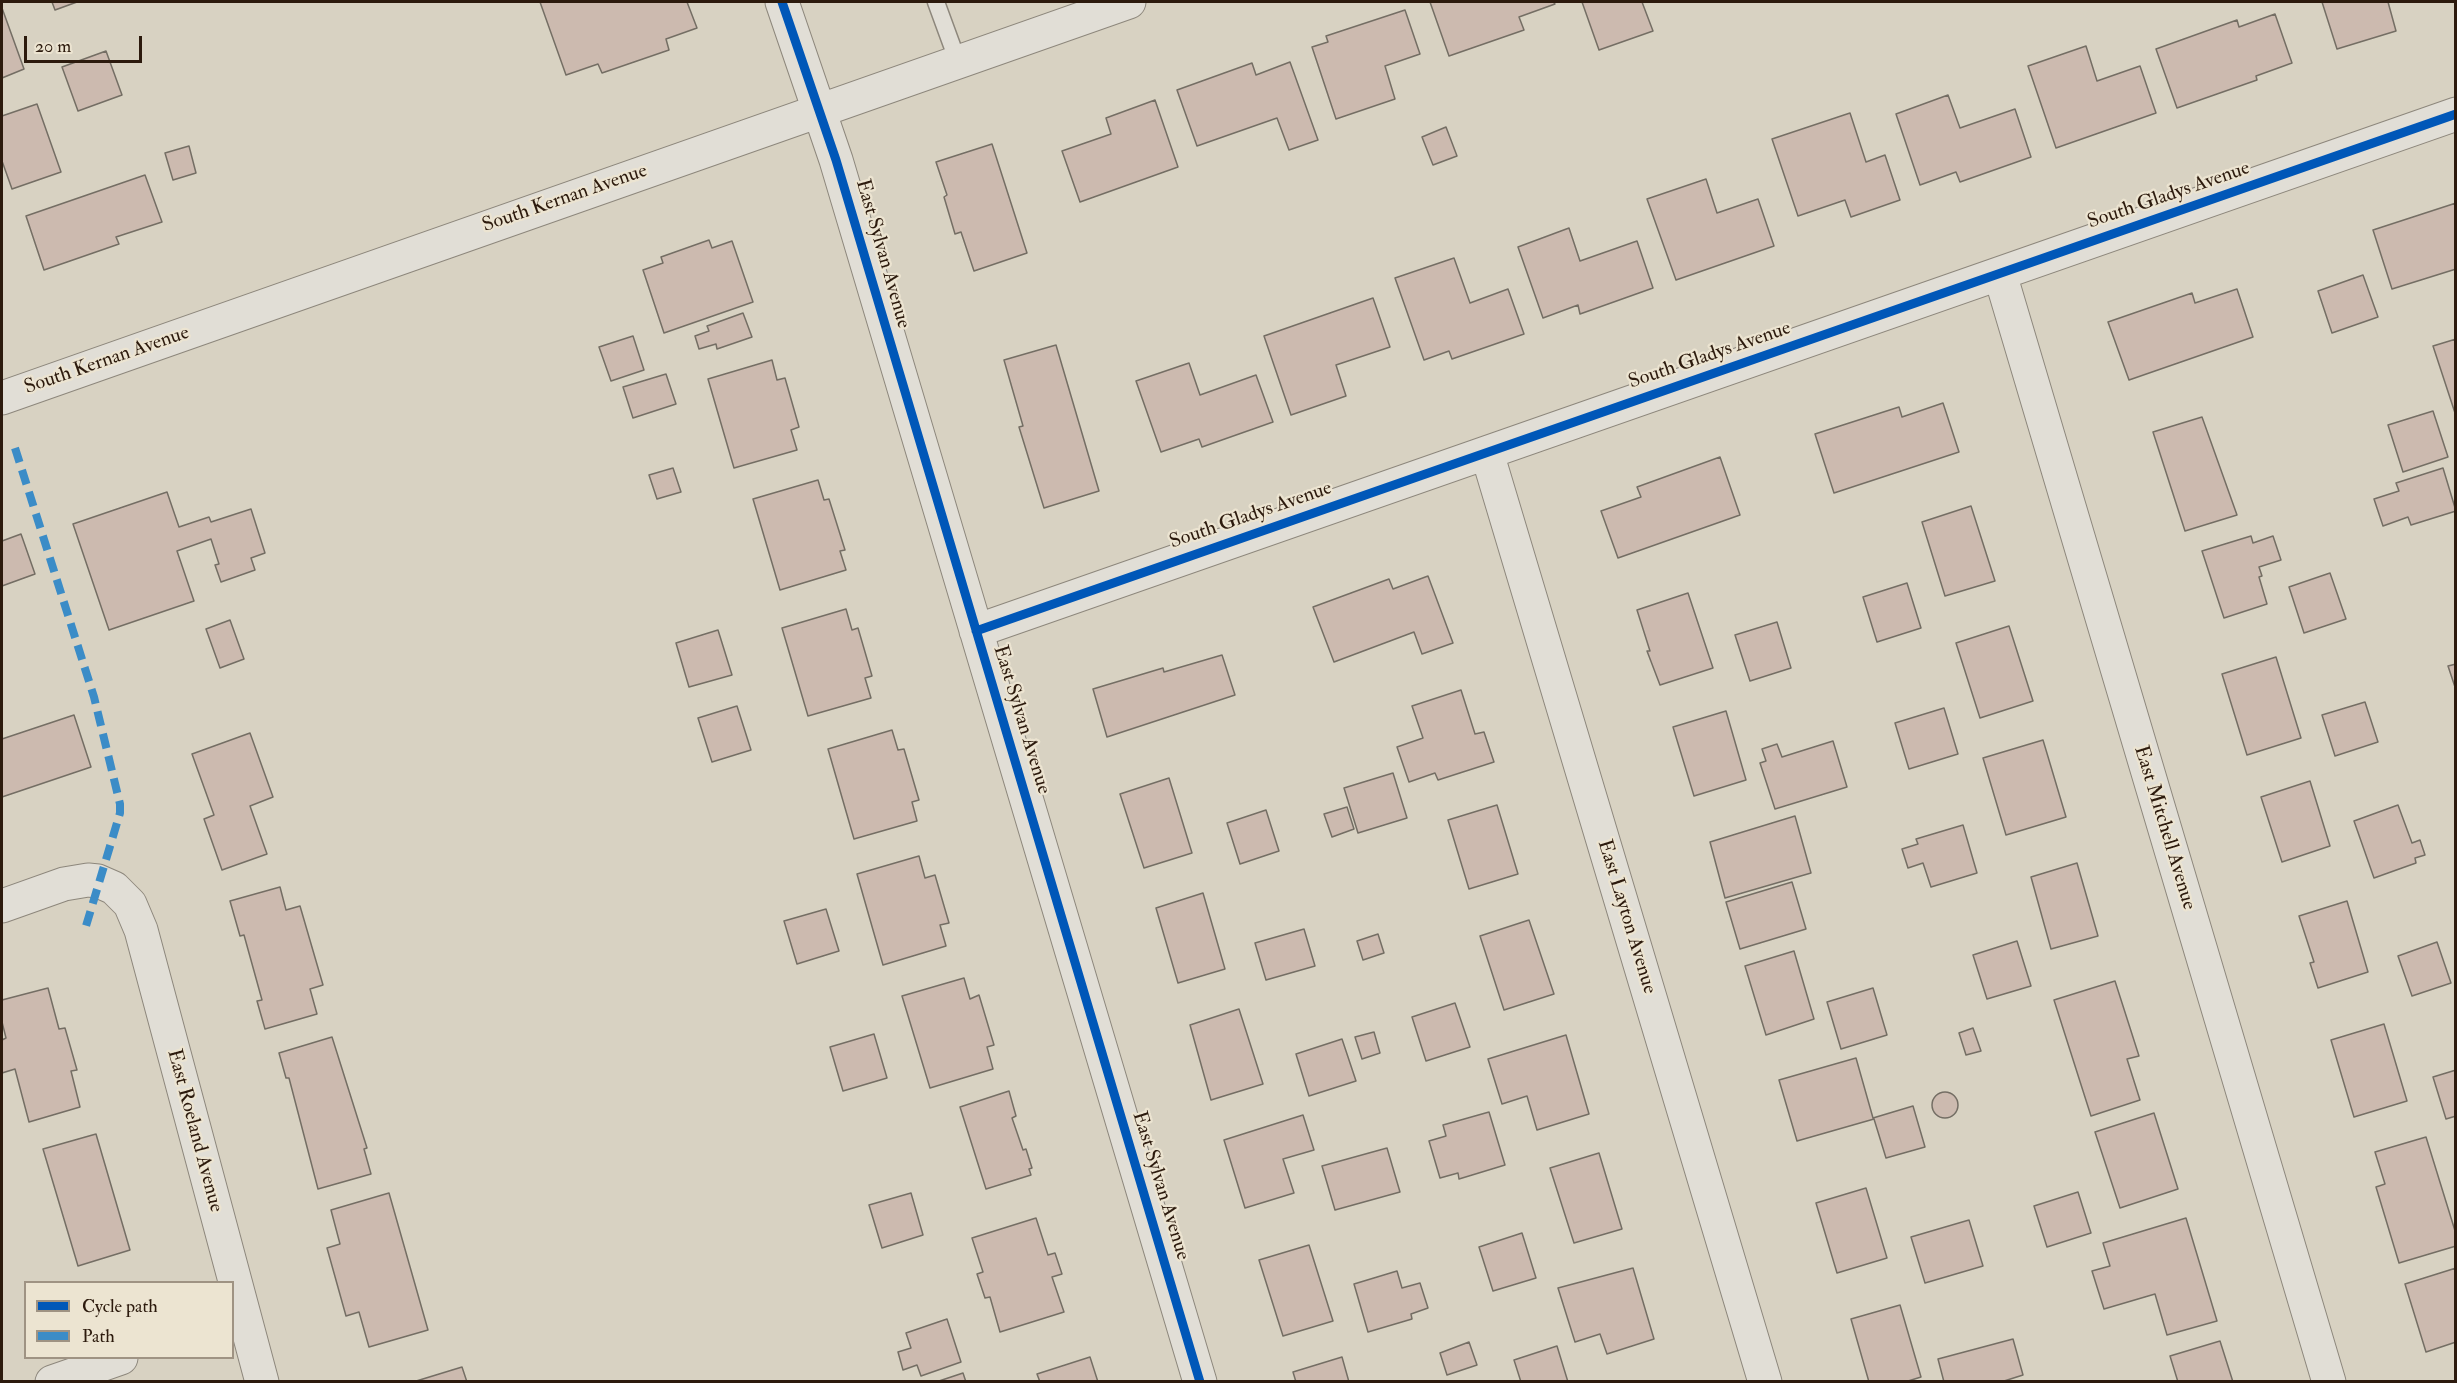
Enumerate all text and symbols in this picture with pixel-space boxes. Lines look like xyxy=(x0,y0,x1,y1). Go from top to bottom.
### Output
scale bar xyxy=(27,24,146,62)
text: 20 m xyxy=(35,35,71,58)
street label: South Gladys Avenue xyxy=(2085,157,2253,235)
street label: South Kernan Avenue xyxy=(479,160,651,238)
street label: East Sylvan Avenue xyxy=(849,177,915,331)
street label: South Gladys Avenue xyxy=(1626,317,1794,395)
street label: South Kernan Avenue xyxy=(21,322,193,400)
street label: South Gladys Avenue xyxy=(1167,477,1335,555)
street label: East Sylvan Avenue xyxy=(987,643,1055,797)
street label: East Mitchell Avenue xyxy=(2128,743,2200,913)
street label: East Layton Avenue xyxy=(1591,837,1661,997)
street label: East Roeland Avenue xyxy=(161,1047,227,1215)
street label: East Sylvan Avenue xyxy=(1126,1109,1194,1263)
legend xyxy=(24,1281,234,1359)
text: Cycle path xyxy=(82,1295,158,1318)
text: Path xyxy=(82,1325,115,1348)

